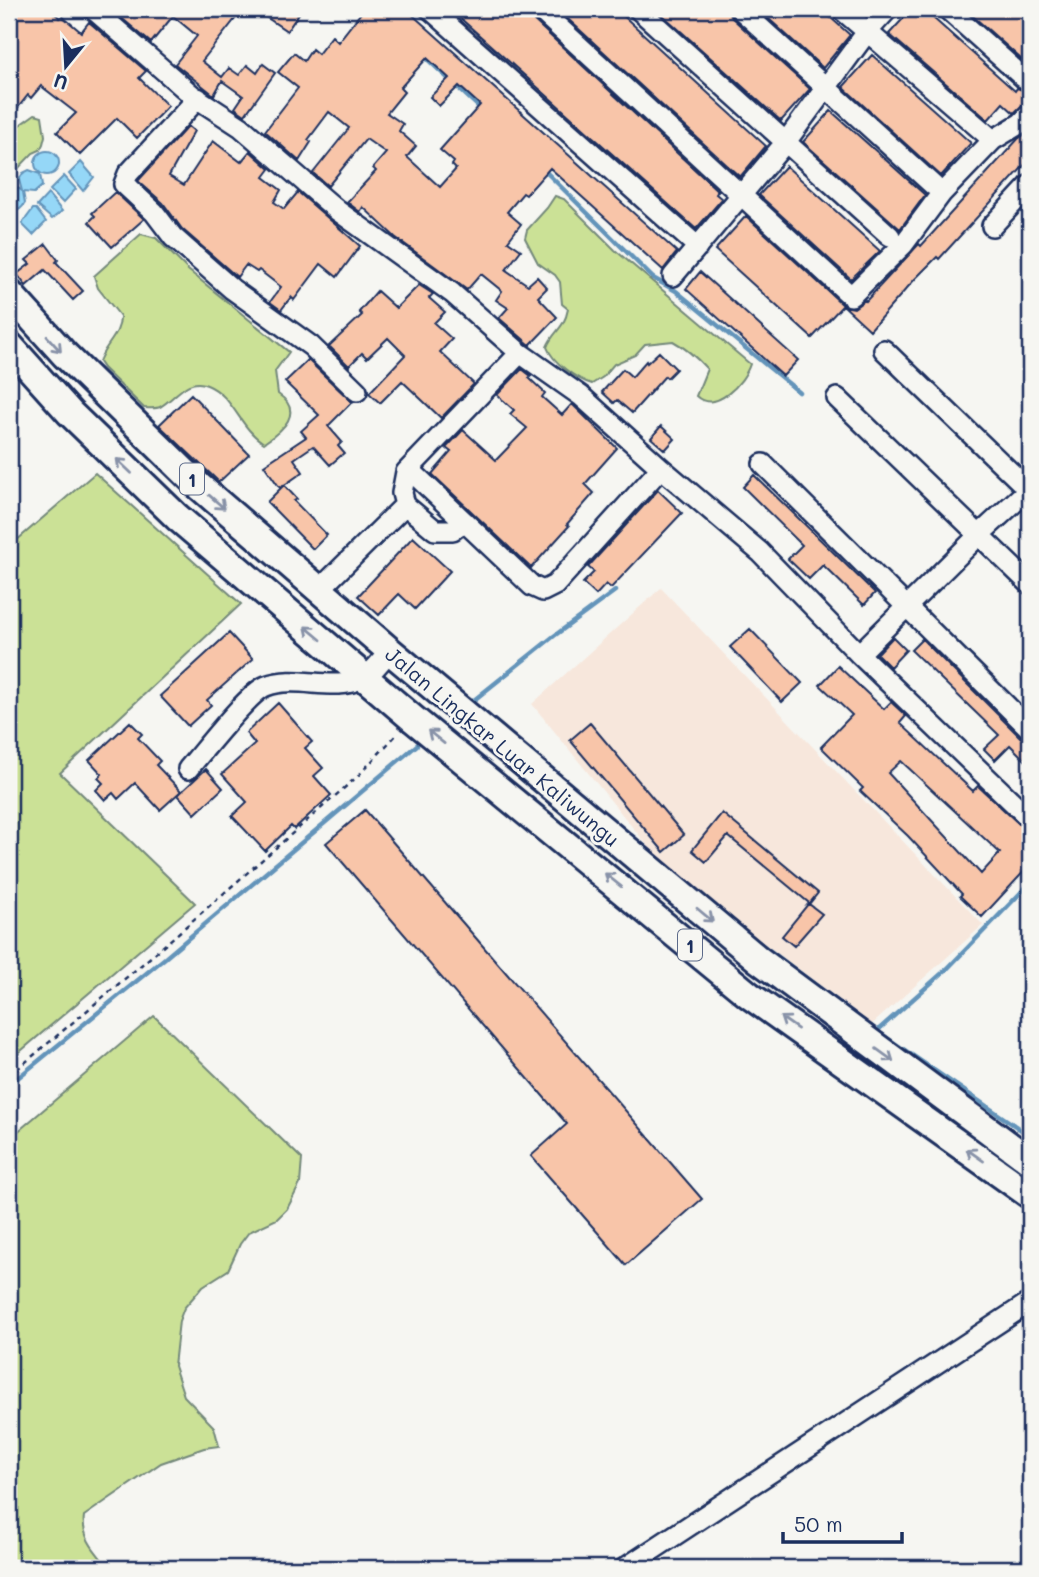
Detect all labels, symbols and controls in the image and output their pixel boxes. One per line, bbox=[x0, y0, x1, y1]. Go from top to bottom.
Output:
north arrow bbox=[32, 32, 102, 102]
text: U bbox=[50, 69, 71, 97]
one-way arrow bbox=[46, 334, 62, 352]
one-way arrow bbox=[116, 457, 133, 474]
road number: 1 bbox=[180, 464, 204, 494]
one-way arrow bbox=[208, 494, 226, 510]
one-way arrow bbox=[304, 625, 322, 641]
street label: Jalan Lingkar Luar Kaliwungu bbox=[380, 640, 626, 852]
one-way arrow bbox=[427, 729, 445, 745]
one-way arrow bbox=[604, 873, 622, 888]
one-way arrow bbox=[696, 908, 714, 923]
road number: 1 bbox=[678, 930, 702, 960]
one-way arrow bbox=[780, 1016, 799, 1030]
one-way arrow bbox=[875, 1047, 894, 1062]
one-way arrow bbox=[966, 1148, 985, 1162]
scale bar bbox=[783, 1500, 902, 1544]
text: 50 m bbox=[794, 1510, 843, 1537]

